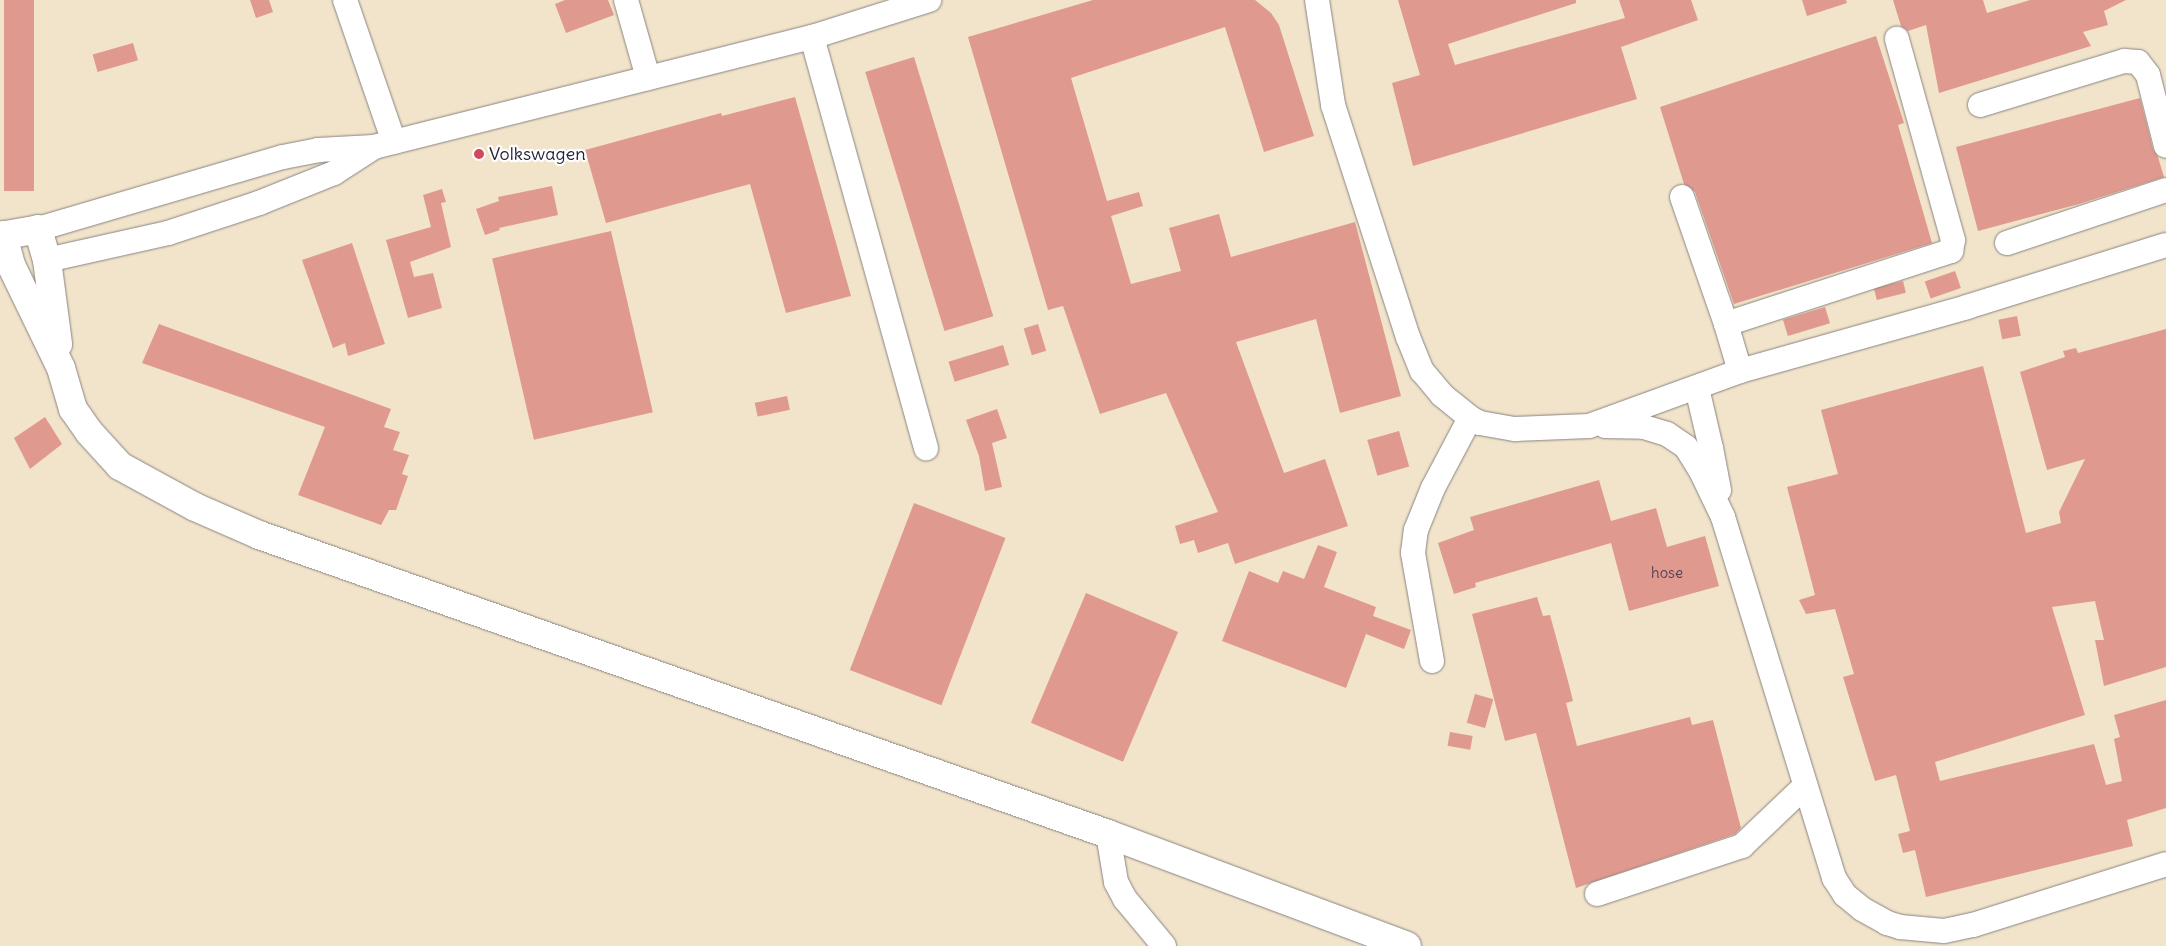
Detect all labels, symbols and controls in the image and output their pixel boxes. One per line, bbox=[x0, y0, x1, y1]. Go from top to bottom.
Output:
place label: Volkswagen bbox=[489, 143, 586, 165]
marker: Volkswagen bbox=[473, 148, 485, 160]
house number: hose bbox=[1651, 564, 1683, 582]

